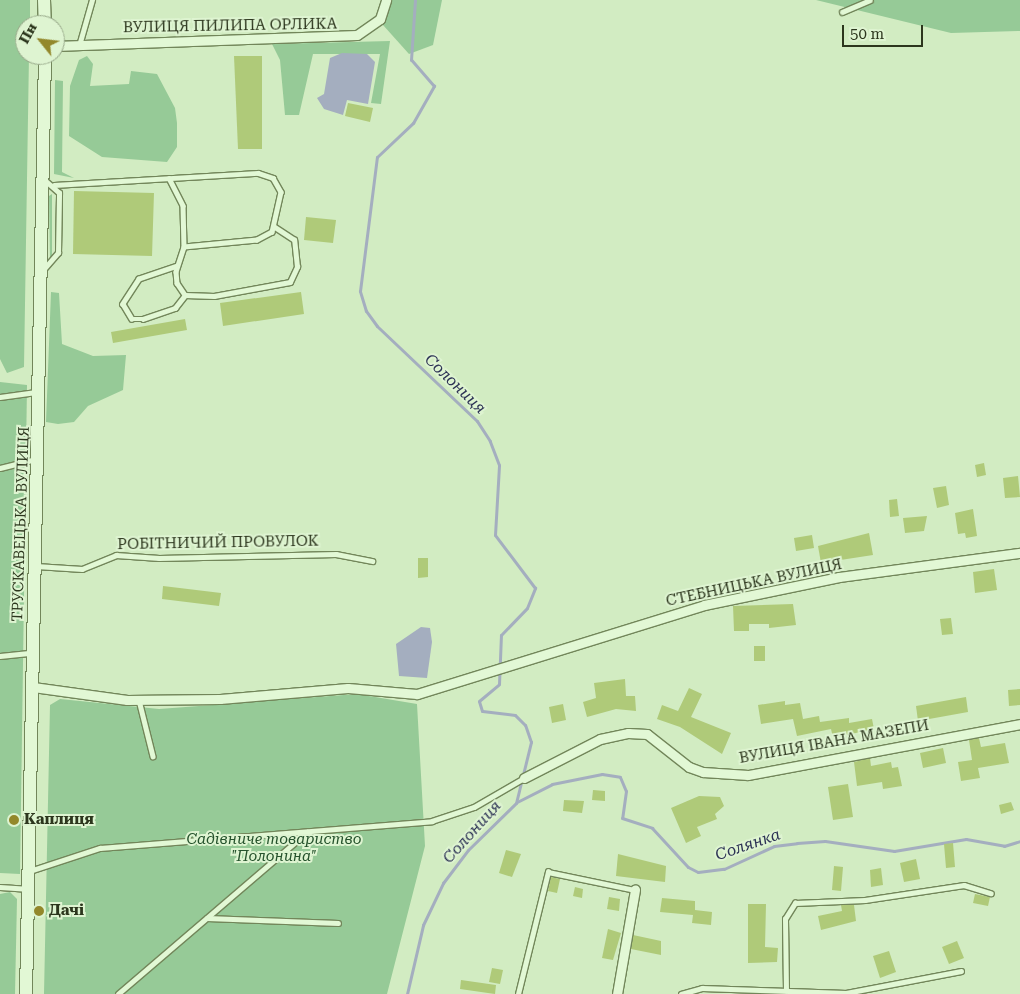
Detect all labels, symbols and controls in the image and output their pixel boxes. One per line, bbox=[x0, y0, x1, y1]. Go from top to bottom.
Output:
north arrow bbox=[15, 15, 65, 65]
street label: ВУЛИЦЯ ПИЛИПА ОРЛИКА bbox=[123, 15, 337, 37]
scale bar bbox=[845, 15, 926, 47]
text: Пн bbox=[16, 20, 40, 46]
text: 50 m bbox=[850, 25, 884, 43]
water label: Солониця bbox=[420, 350, 490, 418]
street label: ТРУСКАВЕЦЬКА ВУЛИЦЯ bbox=[9, 426, 33, 622]
street label: РОБІТНИЧИЙ ПРОВУЛОК bbox=[117, 532, 319, 554]
street label: СТЕБНИЦЬКА ВУЛИЦЯ bbox=[664, 556, 844, 610]
street label: ВУЛИЦЯ ІВАНА МАЗЕПИ bbox=[738, 716, 930, 768]
water label: Солониця bbox=[439, 797, 505, 867]
place label: Каплиця bbox=[24, 811, 94, 829]
marker: Каплиця bbox=[8, 814, 20, 826]
water label: Солянка bbox=[713, 825, 783, 865]
park label: Садівниче товариство "Полонина" bbox=[186, 830, 362, 865]
place label: Дачі bbox=[49, 902, 84, 920]
marker: Дачі bbox=[33, 905, 45, 917]

